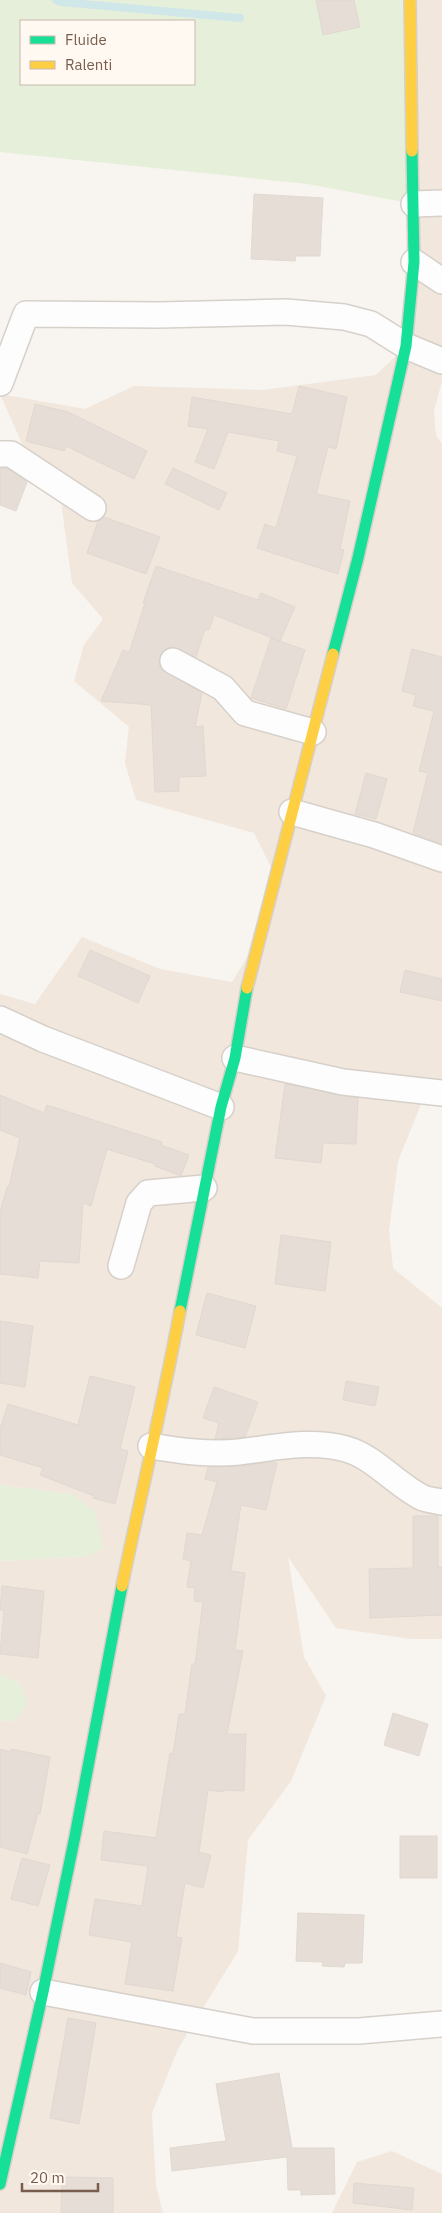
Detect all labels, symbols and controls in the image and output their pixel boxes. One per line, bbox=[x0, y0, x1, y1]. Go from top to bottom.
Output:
legend bbox=[20, 20, 195, 85]
text: Fluide bbox=[65, 30, 107, 49]
text: Ralenti bbox=[65, 55, 112, 74]
scale bar bbox=[22, 2160, 99, 2192]
text: 20 m bbox=[30, 2168, 65, 2187]

